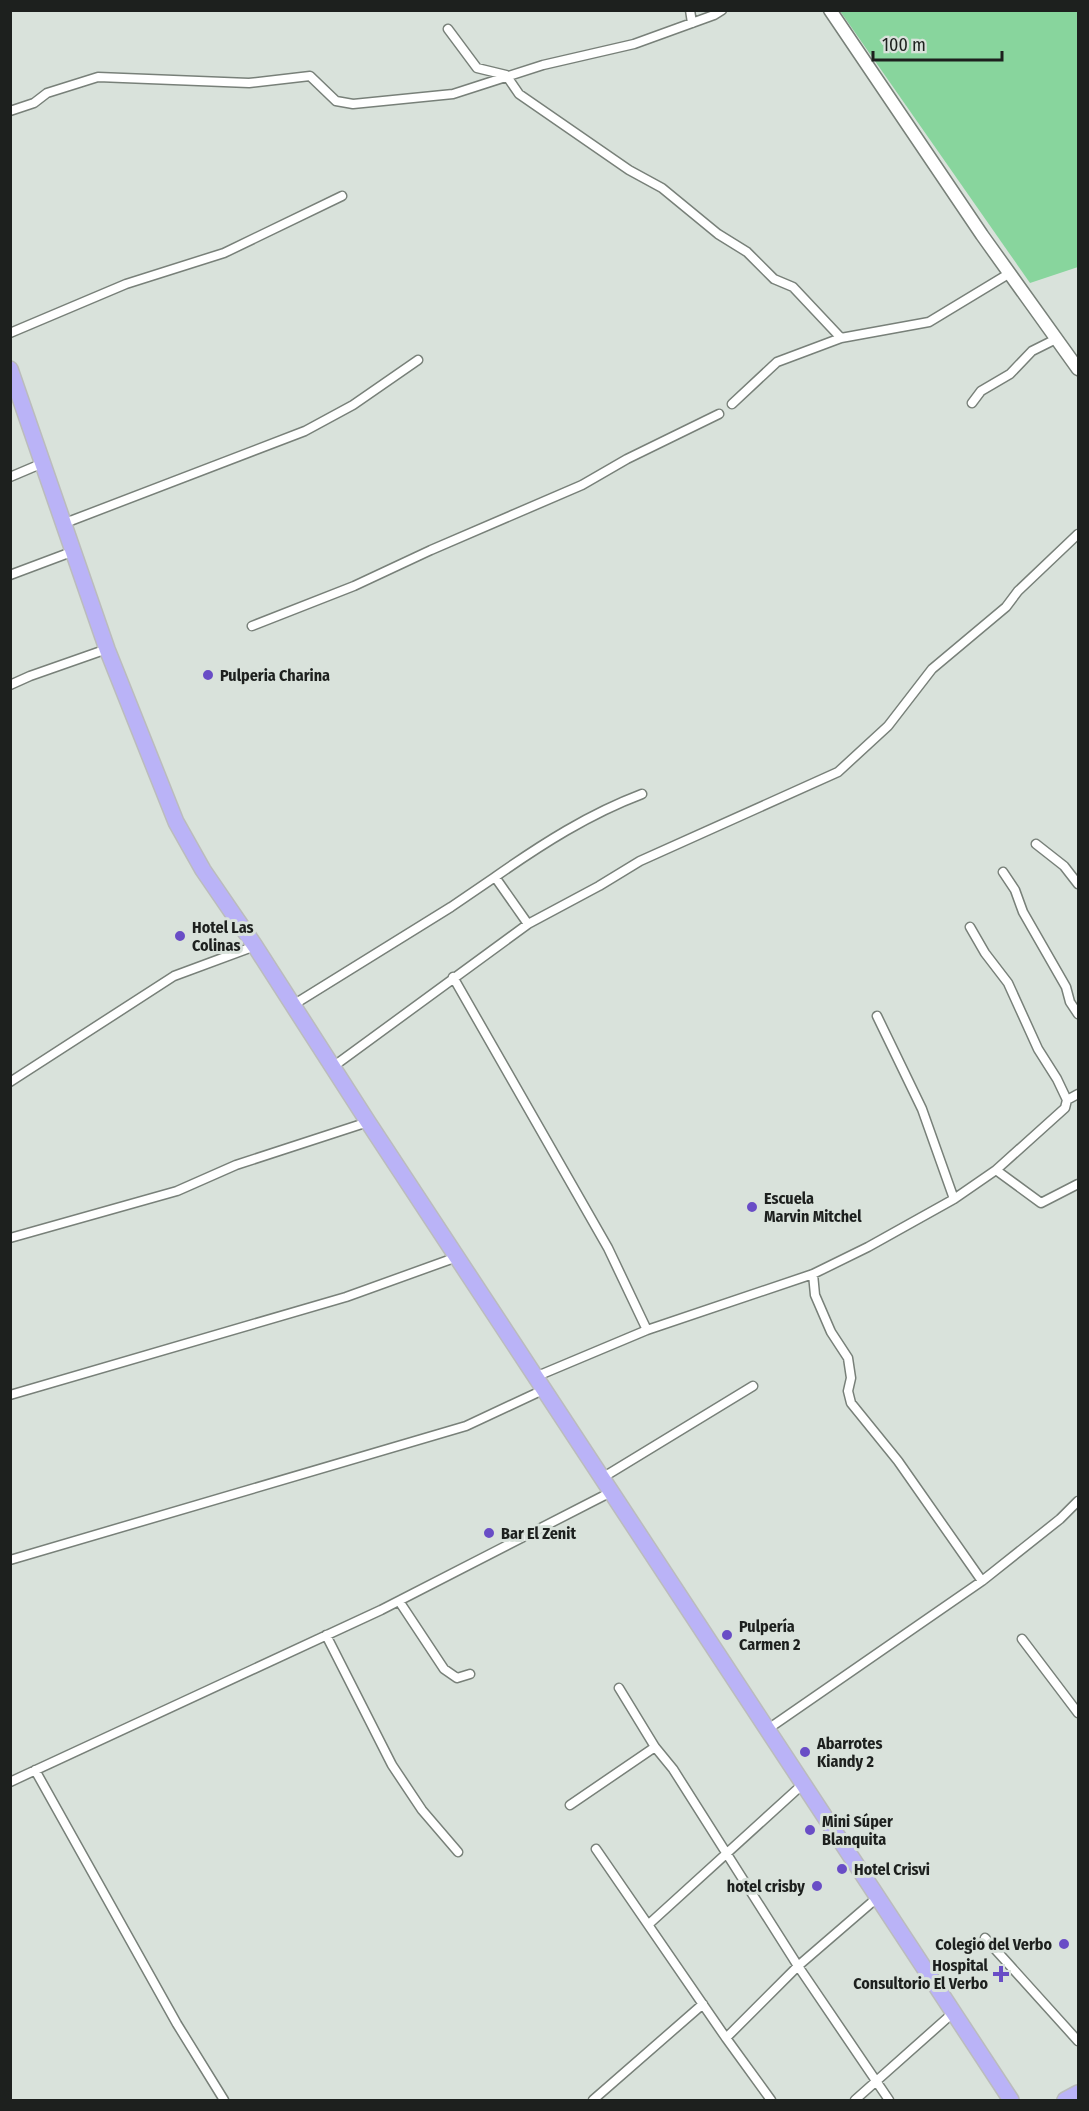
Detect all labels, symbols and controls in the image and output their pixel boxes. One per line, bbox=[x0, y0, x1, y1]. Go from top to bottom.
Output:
scale bar bbox=[873, 24, 1002, 62]
text: 100 m bbox=[882, 34, 926, 56]
place label: Pulperia Charina bbox=[220, 666, 330, 685]
marker: Pulperia Charina bbox=[201, 668, 215, 682]
place label: Hotel Las Colinas bbox=[192, 918, 254, 955]
marker: Hotel Las Colinas bbox=[173, 929, 187, 943]
place label: Escuela Marvin Mitchel bbox=[764, 1189, 862, 1226]
marker: Escuela Marvin Mitchel bbox=[745, 1200, 759, 1214]
place label: Bar El Zenit bbox=[501, 1524, 576, 1543]
marker: Bar El Zenit bbox=[482, 1526, 496, 1540]
place label: Pulpería Carmen 2 bbox=[739, 1617, 801, 1654]
marker: Pulpería Carmen 2 bbox=[720, 1628, 734, 1642]
place label: Abarrotes Kiandy 2 bbox=[816, 1734, 882, 1771]
marker: Abarrotes Kiandy 2 bbox=[798, 1745, 812, 1759]
place label: Mini Súper Blanquita bbox=[822, 1812, 893, 1849]
marker: Mini Súper Blanquita bbox=[803, 1823, 817, 1837]
place label: Hotel Crisvi bbox=[854, 1860, 930, 1879]
marker: Hotel Crisvi bbox=[835, 1862, 849, 1876]
place label: hotel crisby bbox=[727, 1877, 805, 1896]
marker: hotel crisby bbox=[810, 1879, 824, 1893]
place label: Colegio del Verbo bbox=[935, 1935, 1052, 1954]
marker: Colegio del Verbo bbox=[1057, 1937, 1071, 1951]
place label: Hospital Consultorio El Verbo bbox=[853, 1956, 989, 1993]
marker: Hospital Consultorio El Verbo bbox=[992, 1965, 1010, 1983]

